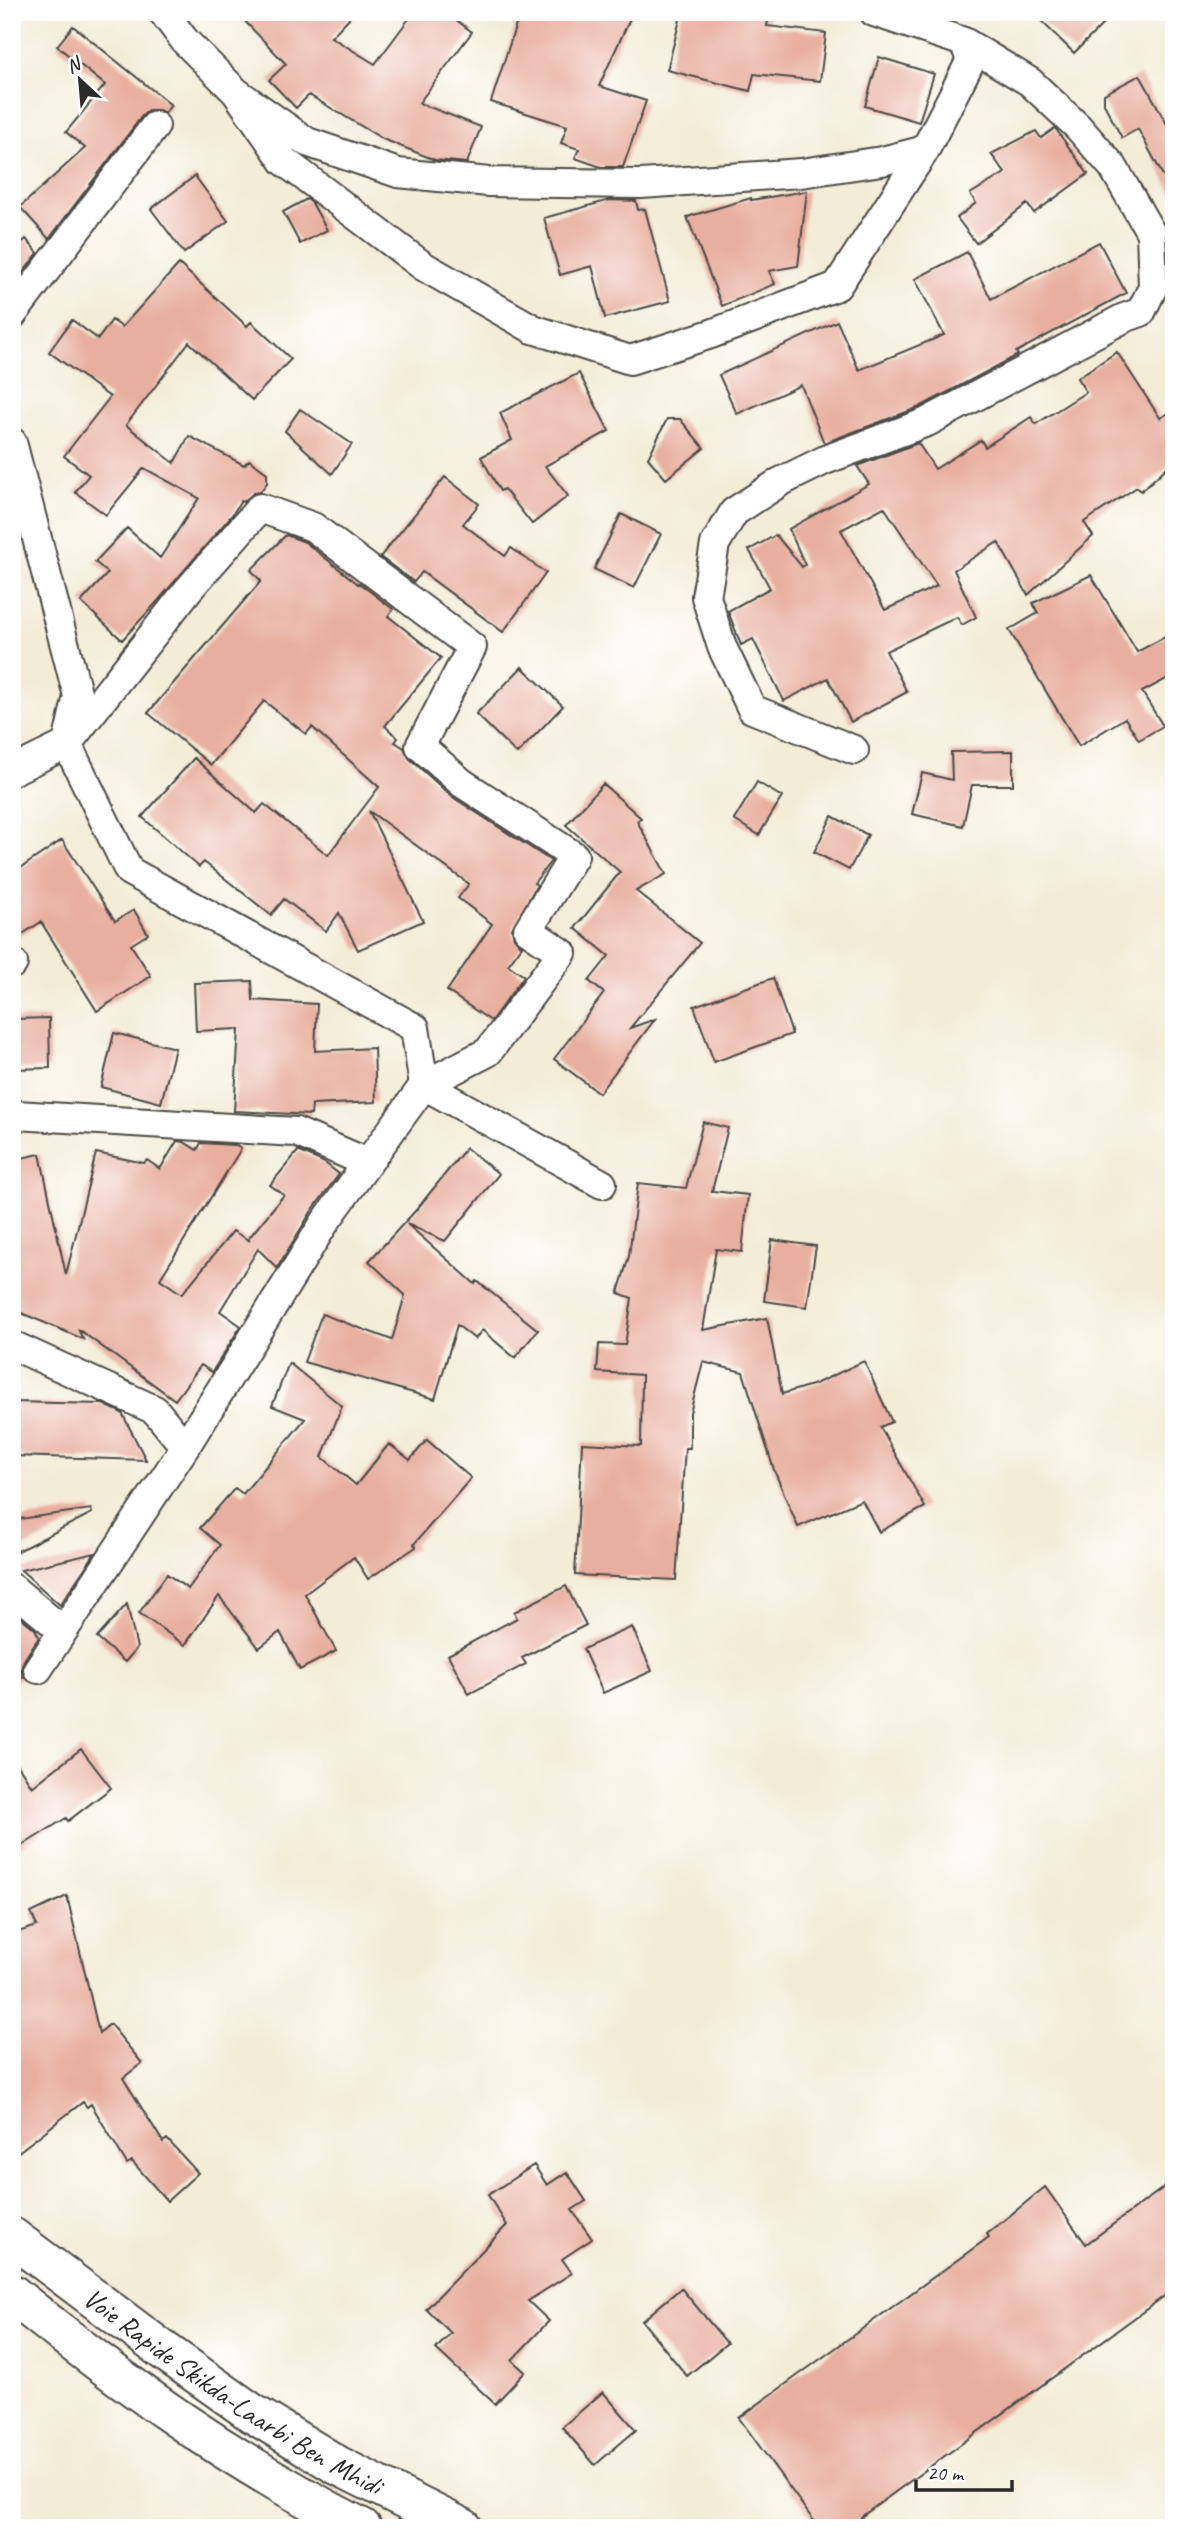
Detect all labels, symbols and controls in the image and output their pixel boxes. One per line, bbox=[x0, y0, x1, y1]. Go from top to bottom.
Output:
north arrow bbox=[46, 46, 116, 116]
text: N bbox=[62, 51, 86, 79]
street label: Voie Rapide Skikda-Laarbi Ben Mhidi bbox=[77, 2280, 391, 2504]
scale bar bbox=[916, 2449, 1013, 2493]
text: 20 m bbox=[927, 2460, 965, 2486]

